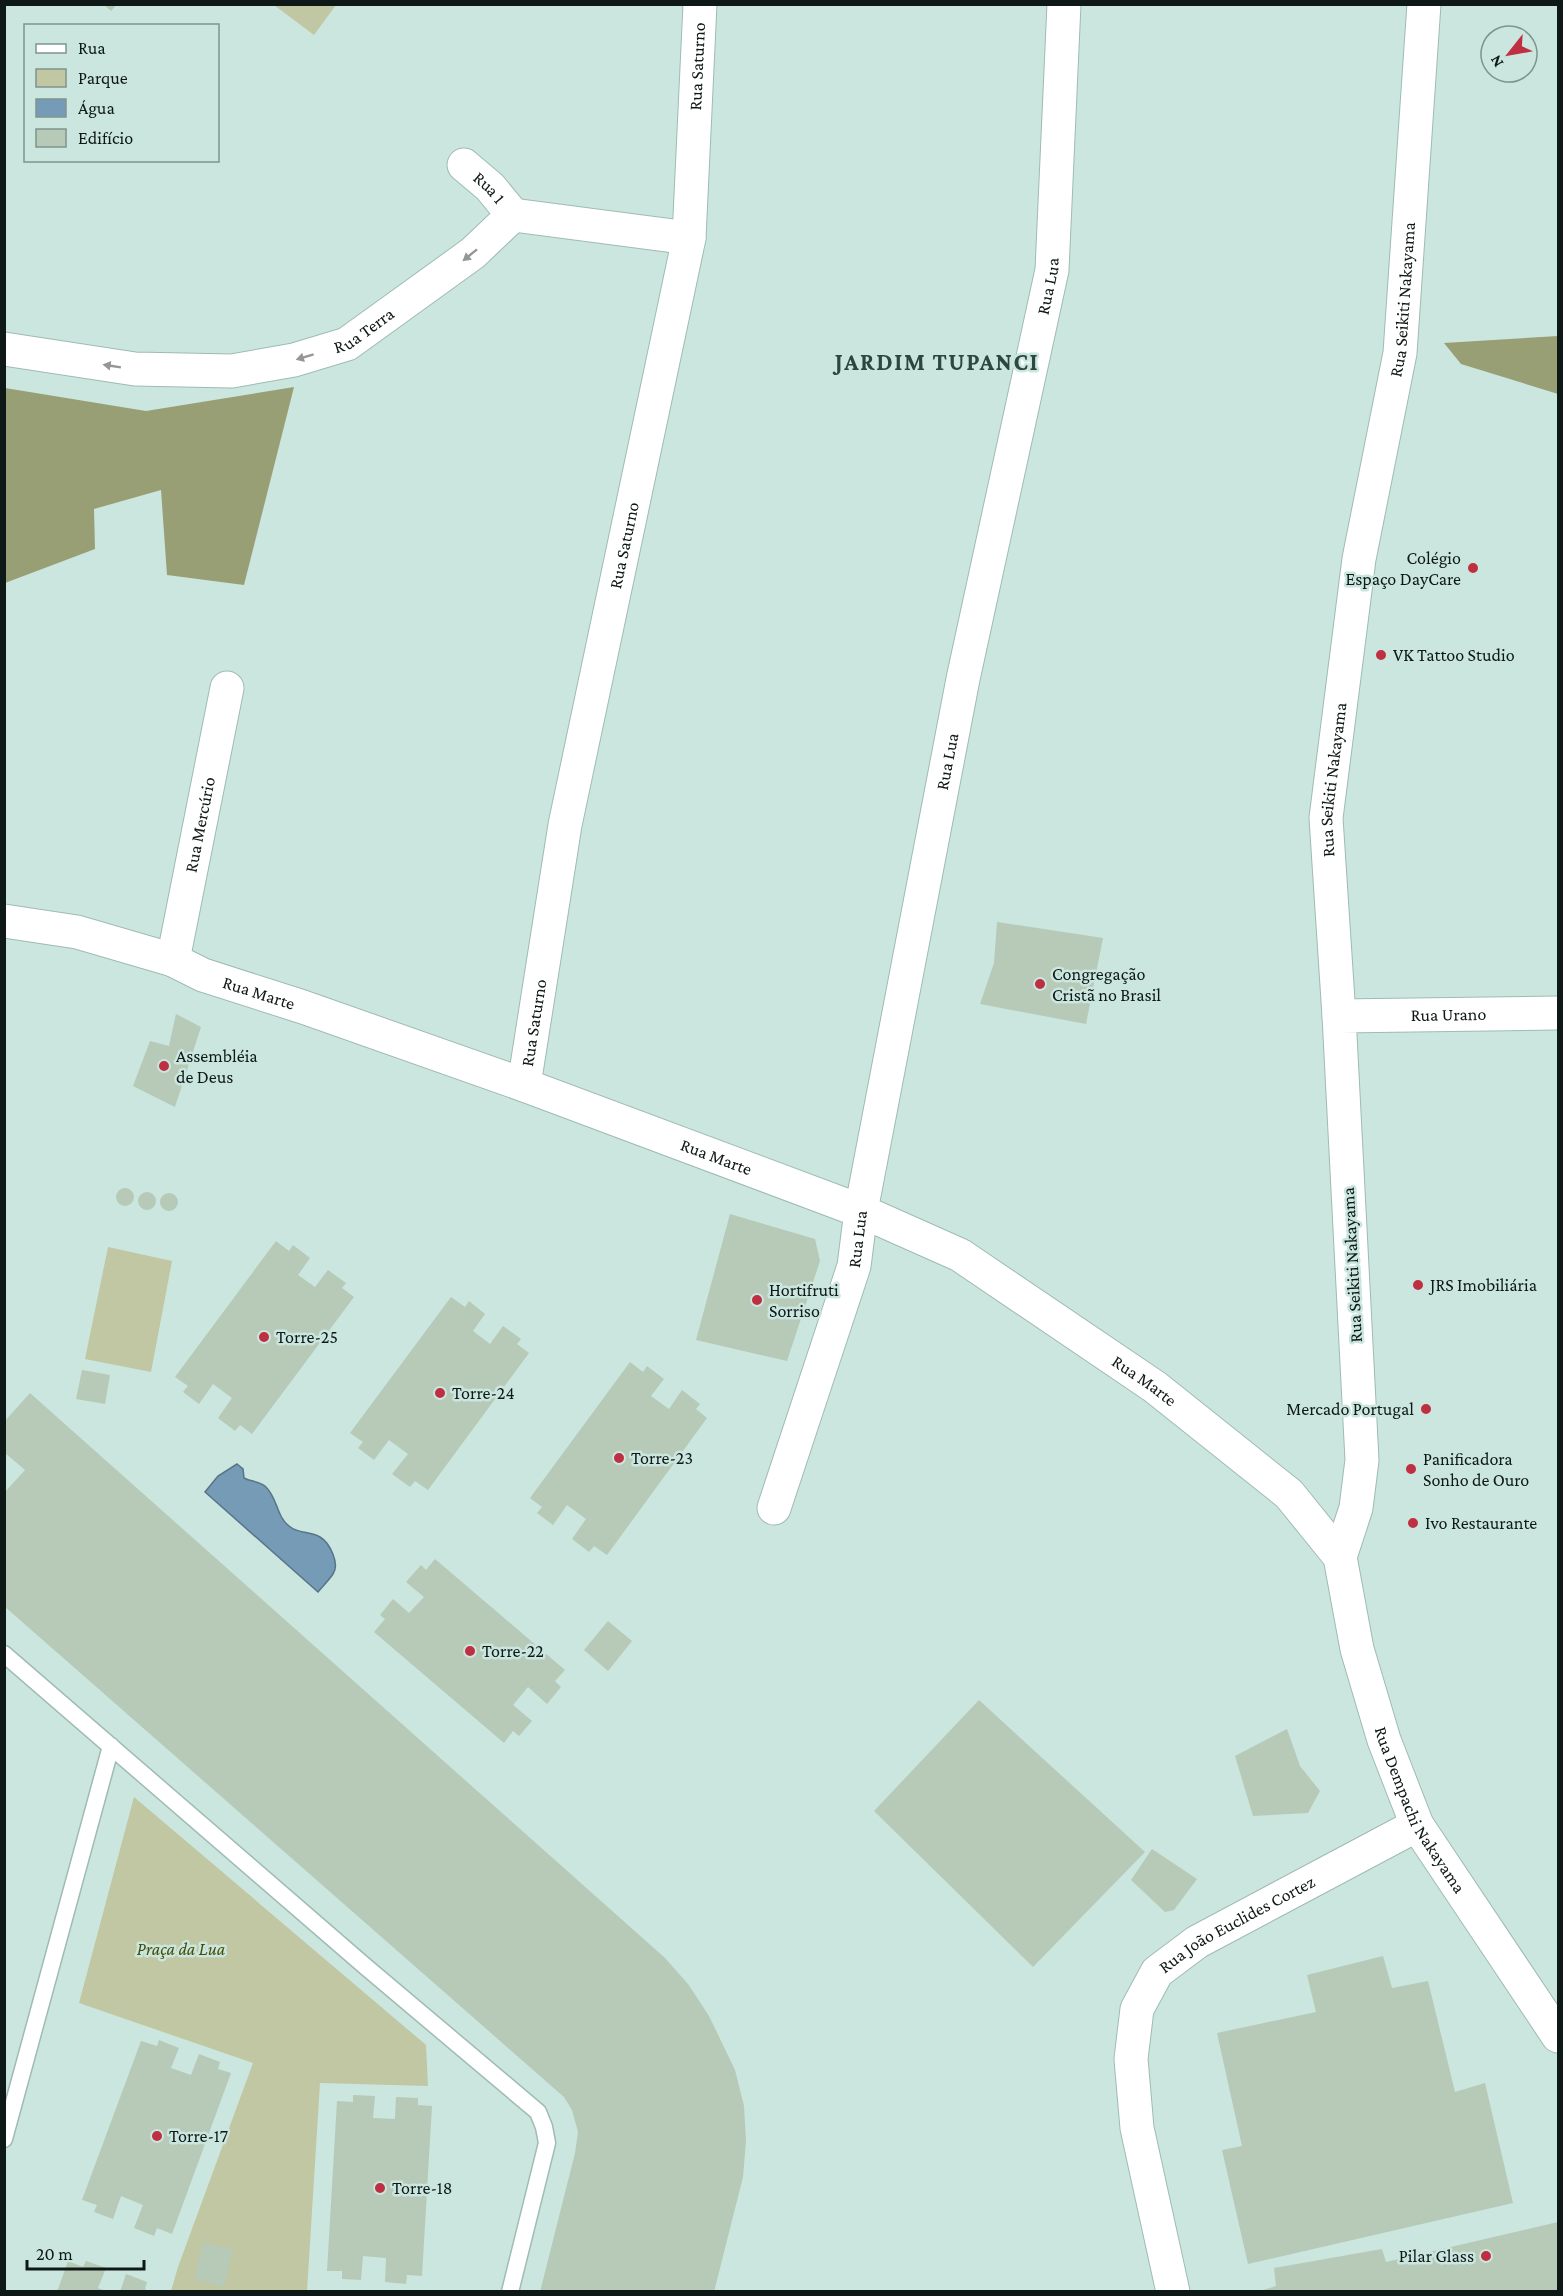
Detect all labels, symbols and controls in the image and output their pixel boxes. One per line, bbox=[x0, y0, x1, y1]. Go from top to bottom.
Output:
street label: Rua Saturno bbox=[685, 22, 709, 111]
legend bbox=[24, 24, 219, 162]
north arrow bbox=[1479, 24, 1539, 84]
text: Rua bbox=[78, 38, 106, 58]
text: N bbox=[1486, 52, 1507, 71]
text: Parque bbox=[78, 68, 128, 88]
text: Água bbox=[78, 98, 115, 118]
text: Edifício bbox=[78, 128, 133, 148]
street label: Rua 1 bbox=[469, 167, 509, 208]
street label: Rua Seikiti Nakayama bbox=[1385, 221, 1419, 379]
one-way arrow bbox=[463, 248, 478, 261]
street label: Rua Lua bbox=[1033, 257, 1063, 317]
street label: Rua Terra bbox=[331, 303, 398, 357]
district label: JARDIM TUPANCI bbox=[832, 348, 1039, 375]
one-way arrow bbox=[296, 352, 314, 362]
one-way arrow bbox=[103, 361, 122, 370]
street label: Rua Saturno bbox=[605, 500, 643, 591]
place label: Colégio Espaço DayCare bbox=[1345, 548, 1461, 589]
marker: Colégio Espaço DayCare bbox=[1466, 561, 1480, 575]
place label: VK Tattoo Studio bbox=[1393, 645, 1515, 665]
marker: VK Tattoo Studio bbox=[1374, 648, 1388, 662]
street label: Rua Seikiti Nakayama bbox=[1316, 701, 1351, 858]
street label: Rua Lua bbox=[932, 731, 962, 792]
street label: Rua Mercúrio bbox=[181, 775, 219, 874]
place label: Congregação Cristã no Brasil bbox=[1052, 964, 1161, 1005]
street label: Rua Marte bbox=[220, 972, 297, 1014]
marker: Congregação Cristã no Brasil bbox=[1033, 977, 1047, 991]
street label: Rua Saturno bbox=[517, 978, 551, 1068]
street label: Rua Urano bbox=[1410, 1004, 1487, 1025]
place label: Assembléia de Deus bbox=[176, 1046, 258, 1087]
marker: Assembléia de Deus bbox=[157, 1059, 171, 1073]
street label: Rua Marte bbox=[678, 1134, 755, 1179]
street label: Rua Seikiti Nakayama bbox=[1338, 1187, 1366, 1343]
street label: Rua Lua bbox=[844, 1209, 871, 1269]
place label: JRS Imobiliária bbox=[1428, 1275, 1537, 1295]
marker: JRS Imobiliária bbox=[1411, 1278, 1425, 1292]
place label: Hortifruti Sorriso bbox=[769, 1280, 839, 1321]
marker: Hortifruti Sorriso bbox=[750, 1293, 764, 1307]
place label: Torre-25 bbox=[276, 1327, 338, 1347]
marker: Torre-25 bbox=[257, 1330, 271, 1344]
street label: Rua Marte bbox=[1108, 1351, 1181, 1410]
place label: Torre-24 bbox=[452, 1383, 515, 1403]
marker: Torre-24 bbox=[433, 1386, 447, 1400]
place label: Mercado Portugal bbox=[1286, 1399, 1414, 1419]
marker: Mercado Portugal bbox=[1419, 1402, 1433, 1416]
place label: Torre-23 bbox=[631, 1448, 693, 1468]
place label: Panificadora Sonho de Ouro bbox=[1423, 1449, 1529, 1490]
marker: Torre-23 bbox=[612, 1451, 626, 1465]
marker: Panificadora Sonho de Ouro bbox=[1404, 1462, 1418, 1476]
place label: Ivo Restaurante bbox=[1425, 1513, 1537, 1533]
marker: Ivo Restaurante bbox=[1406, 1516, 1420, 1530]
place label: Torre-22 bbox=[482, 1641, 544, 1661]
marker: Torre-22 bbox=[463, 1644, 477, 1658]
street label: Rua Dempachi Nakayama bbox=[1371, 1724, 1470, 1897]
street label: Rua João Euclides Cortez bbox=[1155, 1871, 1319, 1977]
park label: Praça da Lua bbox=[137, 1939, 226, 1959]
place label: Torre-17 bbox=[169, 2126, 228, 2146]
marker: Torre-17 bbox=[150, 2129, 164, 2143]
place label: Torre-18 bbox=[392, 2178, 452, 2198]
marker: Torre-18 bbox=[373, 2181, 387, 2195]
scale bar bbox=[27, 2233, 144, 2271]
text: 20 m bbox=[36, 2244, 73, 2264]
place label: Pilar Glass bbox=[1399, 2246, 1474, 2266]
marker: Pilar Glass bbox=[1479, 2249, 1493, 2263]

